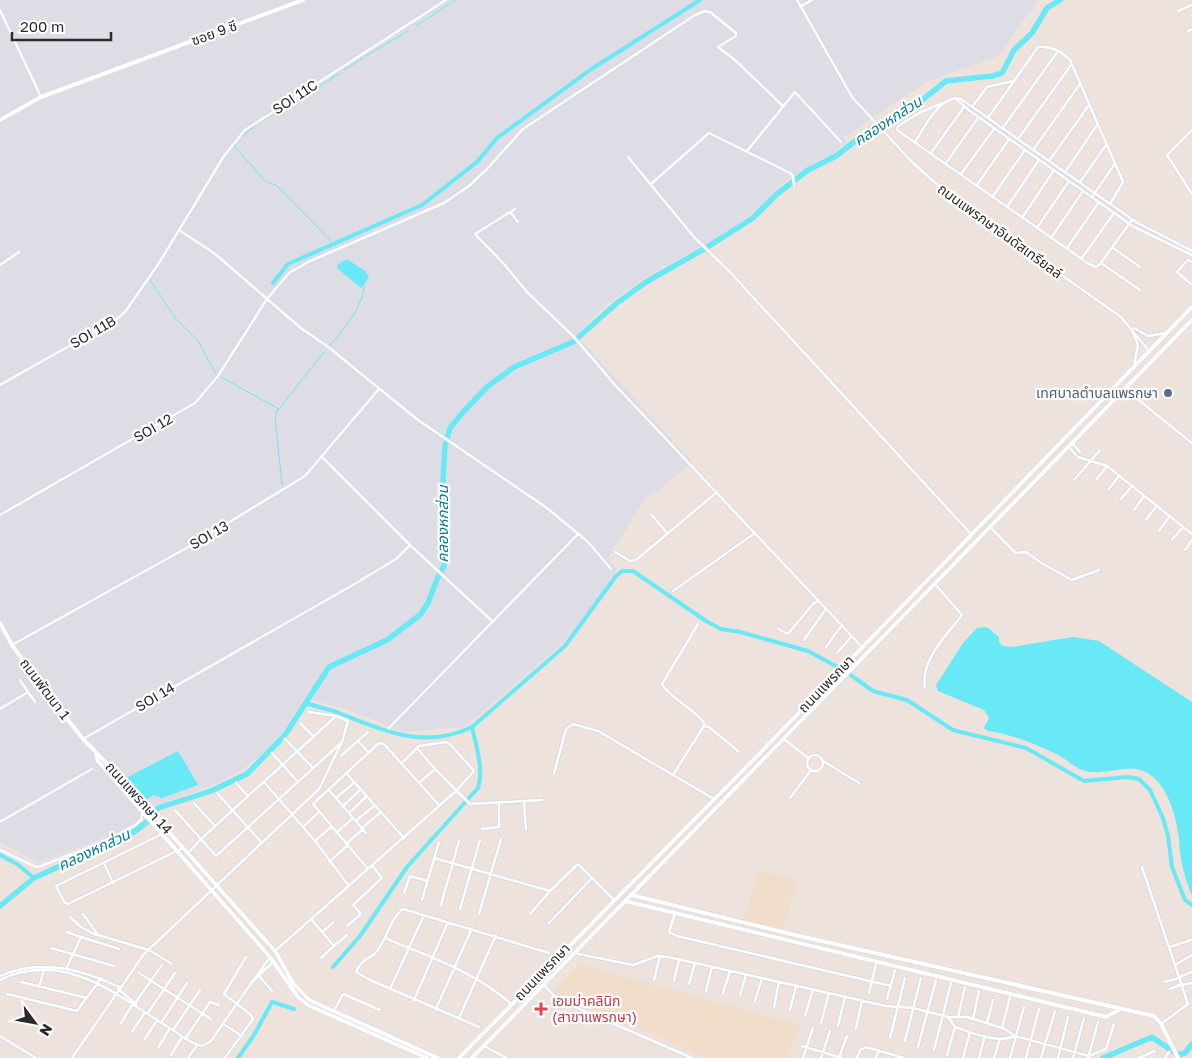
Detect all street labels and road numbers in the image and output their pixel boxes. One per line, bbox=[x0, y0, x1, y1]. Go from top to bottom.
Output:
street label: ซอย 9 ซี bbox=[189, 16, 239, 49]
street label: SOI 11C bbox=[269, 76, 320, 117]
street label: ถนนแพรกษาอินดัสเทรียลล์ bbox=[935, 180, 1066, 282]
street label: SOI 11B bbox=[67, 312, 119, 351]
street label: SOI 12 bbox=[130, 410, 175, 445]
street label: SOI 13 bbox=[186, 517, 231, 552]
street label: ถนนแพรกษา bbox=[794, 652, 857, 716]
street label: ถนนพัฒนา 1 bbox=[17, 655, 74, 723]
street label: SOI 14 bbox=[132, 678, 177, 715]
street label: ถนนแพรกษา 14 bbox=[102, 758, 176, 837]
street label: ถนนแพรกษา bbox=[510, 940, 573, 1004]

